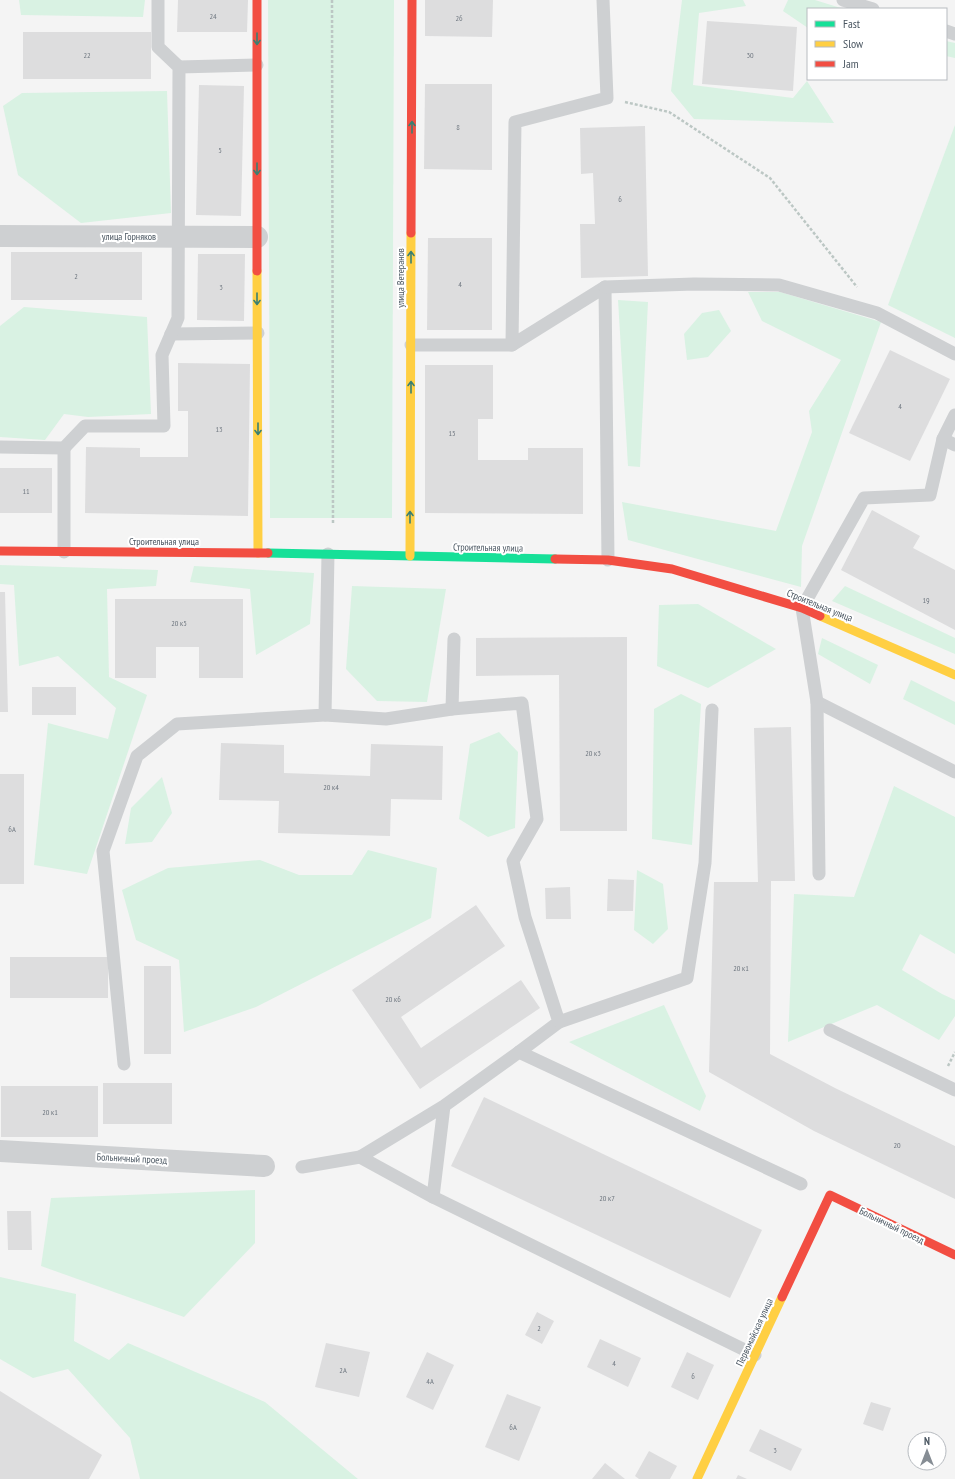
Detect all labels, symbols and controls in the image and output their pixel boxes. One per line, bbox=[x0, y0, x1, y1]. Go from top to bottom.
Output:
legend bbox=[807, 8, 947, 80]
house number: 24 bbox=[209, 11, 217, 21]
house number: 26 bbox=[455, 13, 463, 23]
text: Fast bbox=[843, 16, 861, 31]
one-way arrow bbox=[253, 32, 261, 45]
text: Slow bbox=[843, 36, 864, 51]
house number: 22 bbox=[83, 50, 91, 60]
house number: 30 bbox=[746, 50, 754, 60]
text: Jam bbox=[842, 56, 859, 71]
one-way arrow bbox=[408, 121, 416, 134]
house number: 8 bbox=[456, 122, 460, 132]
house number: 5 bbox=[218, 145, 222, 155]
one-way arrow bbox=[253, 162, 261, 175]
house number: 6 bbox=[618, 194, 622, 204]
street label: улица Горняков bbox=[102, 230, 156, 243]
street label: улица Ветеранов bbox=[394, 248, 407, 308]
one-way arrow bbox=[407, 251, 415, 264]
house number: 2 bbox=[74, 271, 78, 281]
house number: 4 bbox=[458, 279, 462, 289]
house number: 3 bbox=[219, 282, 223, 292]
one-way arrow bbox=[254, 292, 261, 305]
one-way arrow bbox=[407, 381, 415, 394]
house number: 4 bbox=[898, 401, 902, 411]
one-way arrow bbox=[254, 422, 262, 435]
house number: 13 bbox=[215, 424, 223, 434]
house number: 15 bbox=[448, 428, 456, 438]
house number: 11 bbox=[22, 486, 30, 496]
one-way arrow bbox=[406, 511, 414, 524]
street label: Строительная улица bbox=[129, 535, 199, 548]
street label: Строительная улица bbox=[453, 540, 523, 555]
street label: Строительная улица bbox=[785, 586, 855, 625]
house number: 19 bbox=[922, 595, 930, 605]
house number: 20 к5 bbox=[171, 618, 187, 628]
house number: 20 к3 bbox=[585, 748, 601, 758]
house number: 20 к4 bbox=[323, 782, 339, 792]
house number: 6А bbox=[8, 824, 16, 834]
house number: 20 к1 bbox=[733, 963, 749, 973]
house number: 20 к6 bbox=[385, 994, 401, 1004]
house number: 20 к1 bbox=[42, 1107, 58, 1117]
house number: 20 bbox=[893, 1140, 901, 1150]
street label: Больничный проезд bbox=[96, 1150, 168, 1167]
house number: 20 к7 bbox=[599, 1193, 615, 1203]
street label: Больничный проезд bbox=[857, 1204, 927, 1247]
street label: Первомайская улица bbox=[733, 1296, 776, 1368]
house number: 2 bbox=[537, 1323, 541, 1333]
house number: 4 bbox=[612, 1358, 616, 1368]
house number: 2А bbox=[339, 1365, 347, 1375]
house number: 6 bbox=[691, 1371, 695, 1381]
house number: 4А bbox=[426, 1376, 434, 1386]
house number: 6А bbox=[509, 1422, 517, 1432]
north arrow bbox=[907, 1431, 947, 1471]
text: N bbox=[924, 1434, 930, 1448]
house number: 3 bbox=[773, 1445, 777, 1455]

